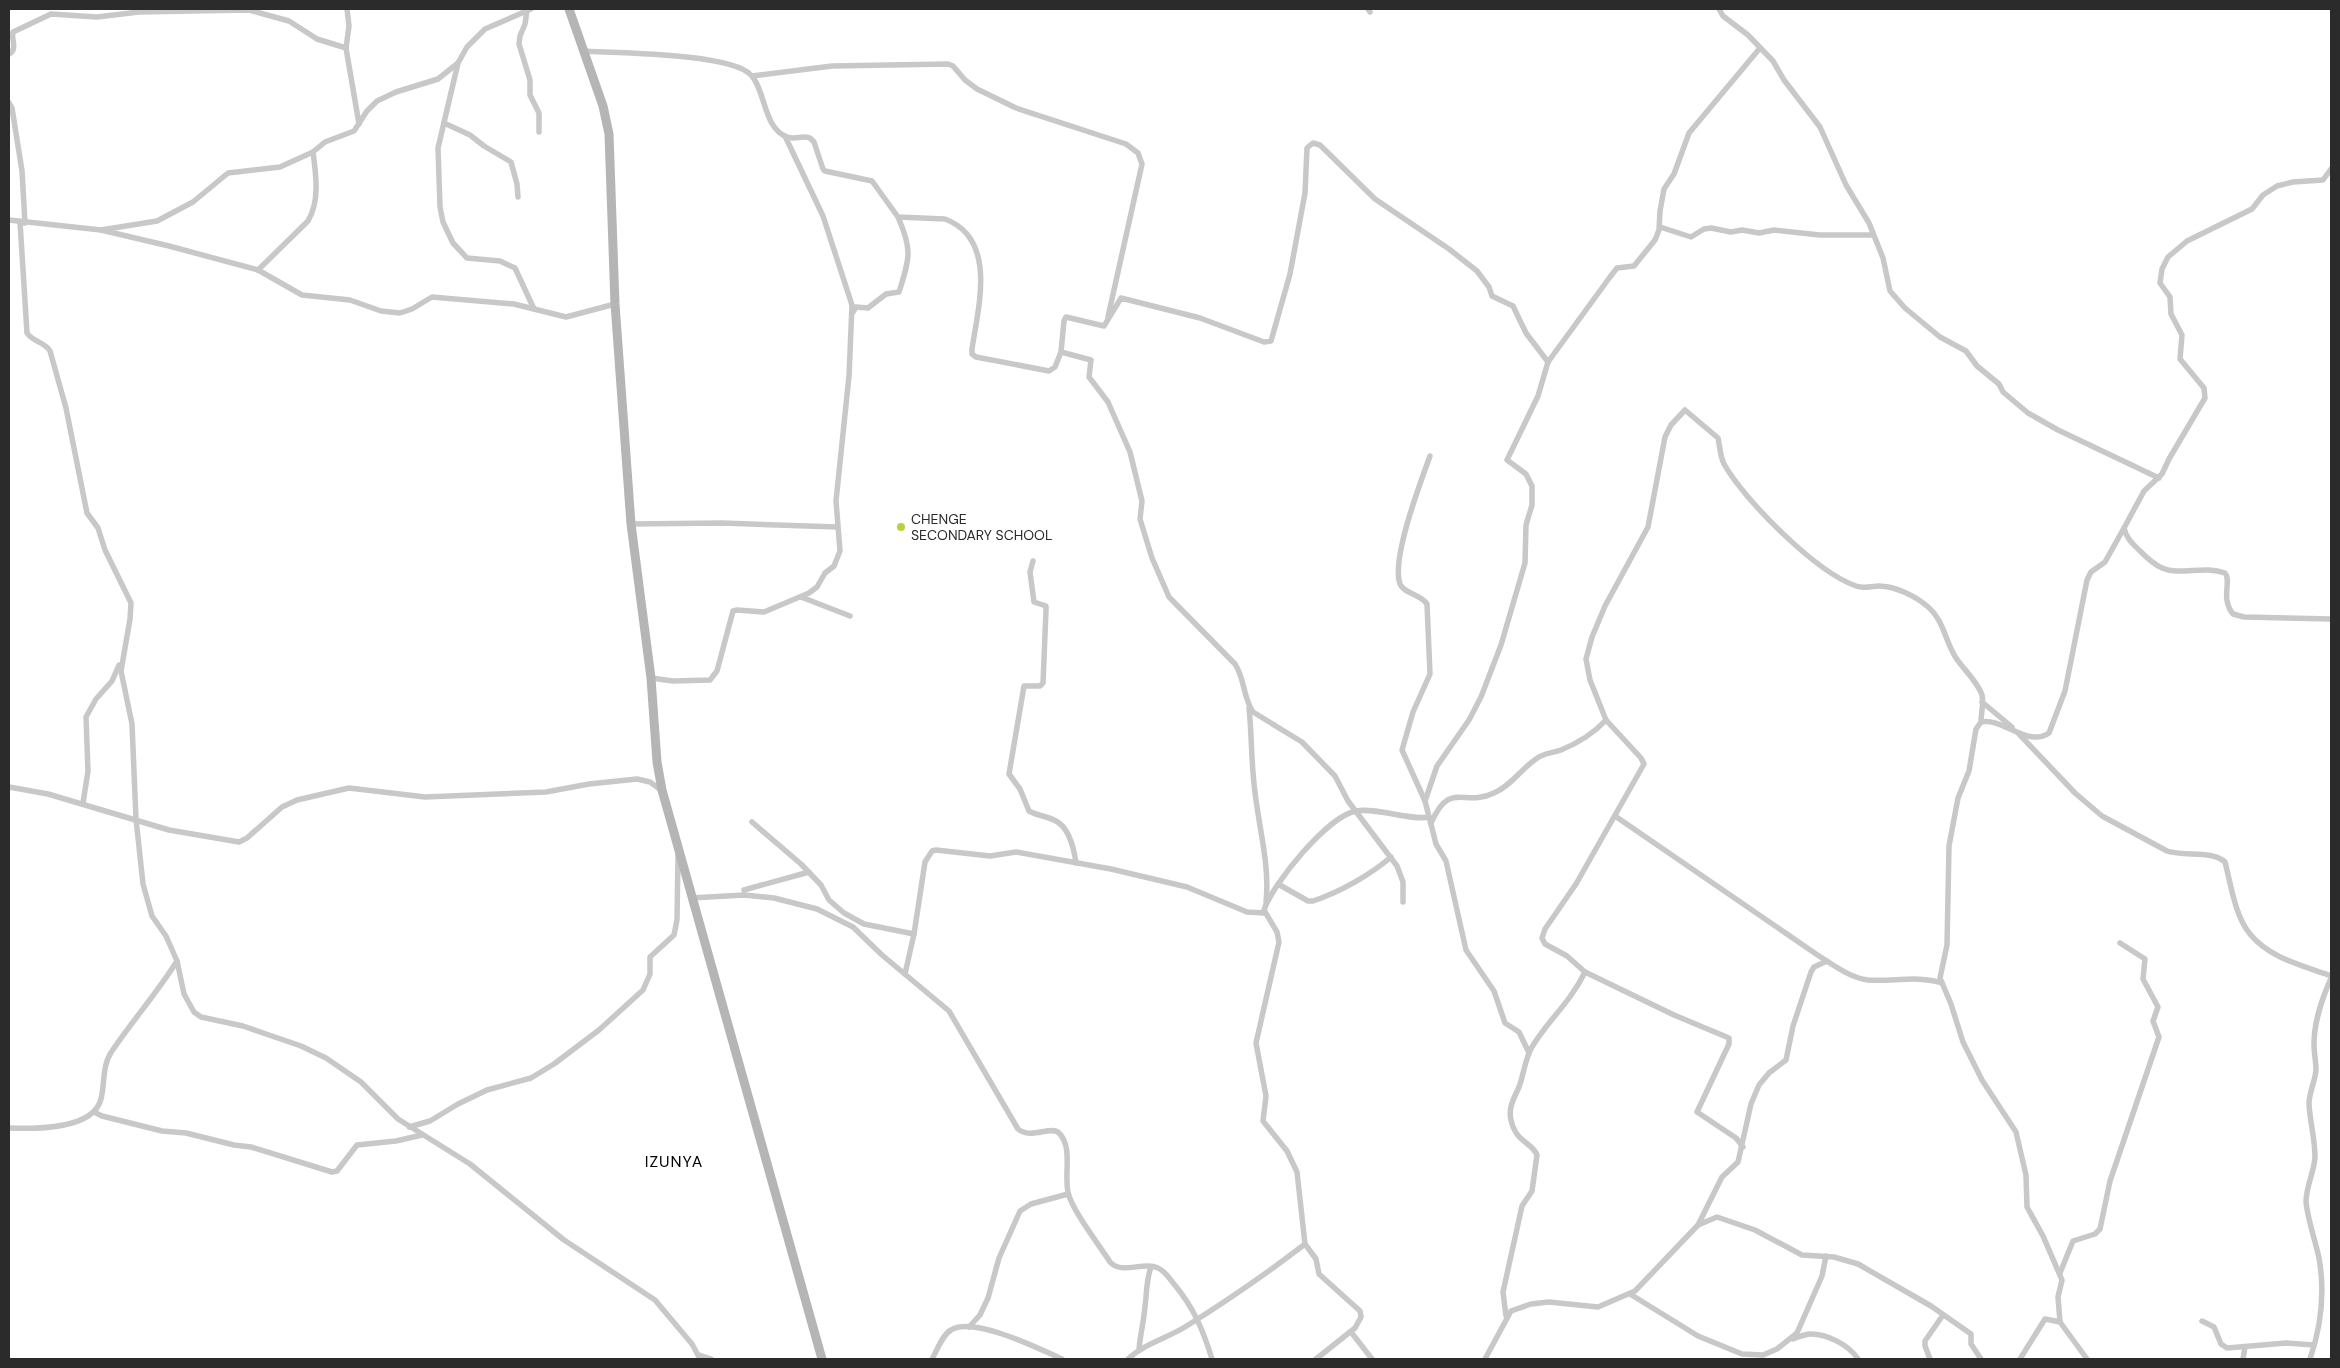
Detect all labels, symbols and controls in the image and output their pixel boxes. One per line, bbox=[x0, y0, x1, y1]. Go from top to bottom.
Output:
place label: CHENGE SECONDARY SCHOOL bbox=[911, 510, 1052, 544]
marker: CHENGE SECONDARY SCHOOL bbox=[895, 521, 907, 533]
district label: IZUNYA bbox=[645, 1151, 703, 1172]

